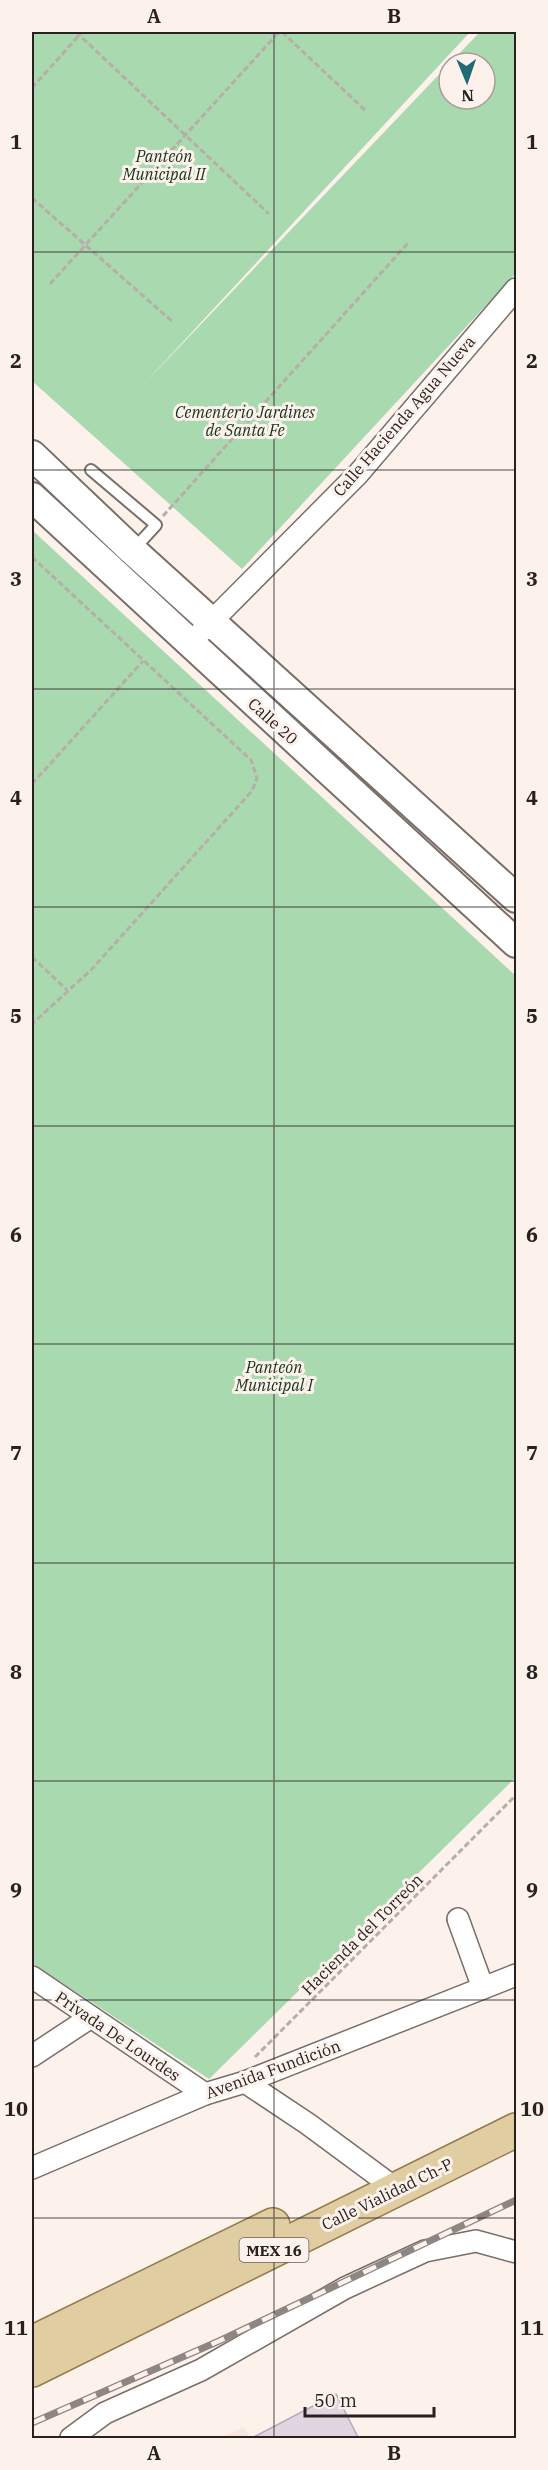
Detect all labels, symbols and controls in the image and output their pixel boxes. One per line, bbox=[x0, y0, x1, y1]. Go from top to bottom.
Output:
text: A bbox=[147, 2, 161, 29]
text: B bbox=[387, 2, 401, 29]
north arrow bbox=[437, 51, 497, 111]
text: N bbox=[461, 86, 474, 106]
text: 1 bbox=[10, 128, 22, 155]
text: 1 bbox=[526, 128, 538, 155]
park label: Panteón Municipal II bbox=[122, 146, 207, 184]
street label: Calle Hacienda Agua Nueva bbox=[329, 331, 479, 500]
text: 2 bbox=[10, 347, 22, 374]
text: 2 bbox=[526, 347, 538, 374]
park label: Cementerio Jardines de Santa Fe bbox=[175, 402, 315, 440]
text: 3 bbox=[10, 565, 22, 592]
text: 3 bbox=[526, 565, 538, 592]
street label: Calle 20 bbox=[244, 693, 302, 749]
text: 4 bbox=[10, 784, 22, 811]
text: 4 bbox=[526, 784, 538, 811]
text: 5 bbox=[10, 1002, 22, 1029]
text: 5 bbox=[526, 1002, 538, 1029]
text: 6 bbox=[10, 1221, 22, 1248]
text: 6 bbox=[526, 1221, 538, 1248]
park label: Panteón Municipal I bbox=[234, 1357, 315, 1395]
text: 7 bbox=[10, 1439, 22, 1466]
text: 7 bbox=[526, 1439, 538, 1466]
text: 8 bbox=[10, 1658, 22, 1685]
text: 8 bbox=[526, 1658, 538, 1685]
street label: Hacienda del Torreón bbox=[297, 1869, 427, 1999]
text: 9 bbox=[10, 1876, 22, 1903]
text: 9 bbox=[526, 1876, 538, 1903]
street label: Privada De Lourdes bbox=[52, 1987, 184, 2085]
street label: Avenida Fundición bbox=[203, 2035, 343, 2103]
text: 10 bbox=[4, 2095, 28, 2122]
text: 10 bbox=[520, 2095, 544, 2122]
street label: Calle Vialidad Ch-P bbox=[318, 2154, 456, 2234]
road number: MEX 16 bbox=[240, 2238, 308, 2262]
text: 11 bbox=[4, 2314, 28, 2341]
text: 11 bbox=[520, 2314, 544, 2341]
scale bar bbox=[305, 2380, 434, 2418]
text: 50 m bbox=[314, 2389, 357, 2412]
text: A bbox=[147, 2439, 161, 2466]
text: B bbox=[387, 2439, 401, 2466]

